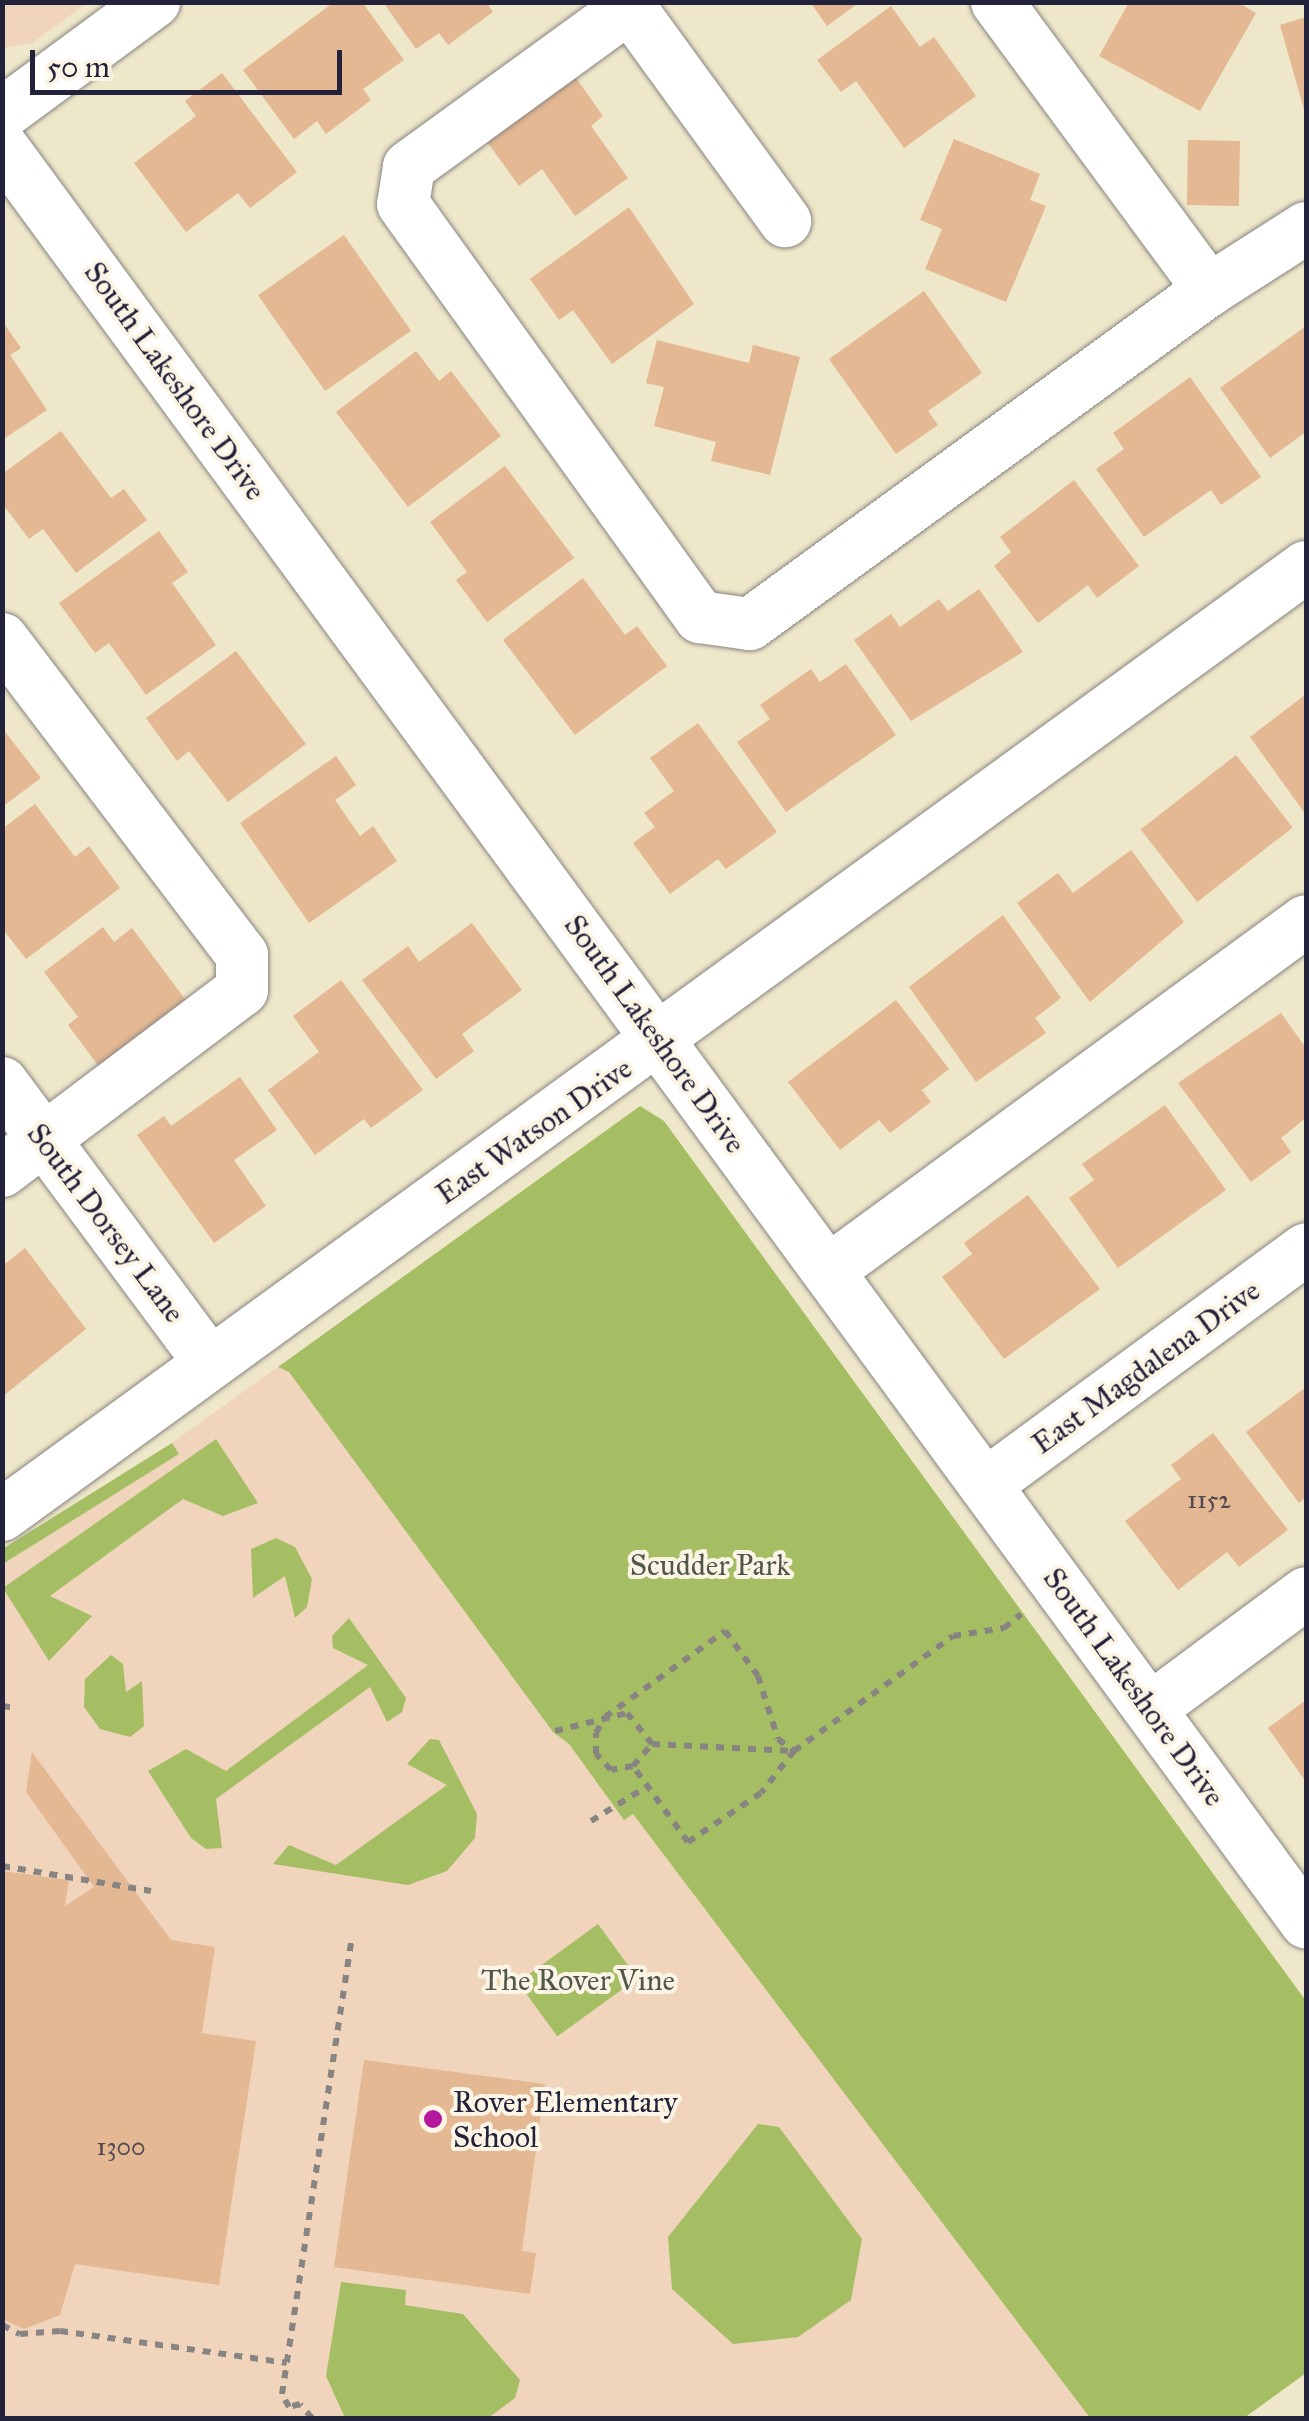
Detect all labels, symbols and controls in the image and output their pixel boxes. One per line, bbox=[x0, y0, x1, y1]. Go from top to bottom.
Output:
scale bar bbox=[35, 30, 348, 92]
text: 50 m bbox=[47, 49, 110, 85]
street label: South Lakeshore Drive bbox=[77, 255, 273, 507]
street label: South Lakeshore Drive bbox=[557, 908, 753, 1160]
street label: East Watson Drive bbox=[429, 1050, 639, 1212]
street label: South Dorsey Lane bbox=[19, 1116, 193, 1330]
street label: East Magdalena Drive bbox=[1025, 1272, 1267, 1462]
house number: 1152 bbox=[1187, 1485, 1231, 1515]
park label: Scudder Park bbox=[630, 1547, 790, 1583]
street label: South Lakeshore Drive bbox=[1036, 1561, 1232, 1813]
park label: The Rover Vine bbox=[481, 1962, 675, 1998]
place label: Rover Elementary School bbox=[453, 2084, 677, 2154]
marker: Rover Elementary School bbox=[422, 2108, 444, 2130]
house number: 1300 bbox=[97, 2132, 145, 2162]

